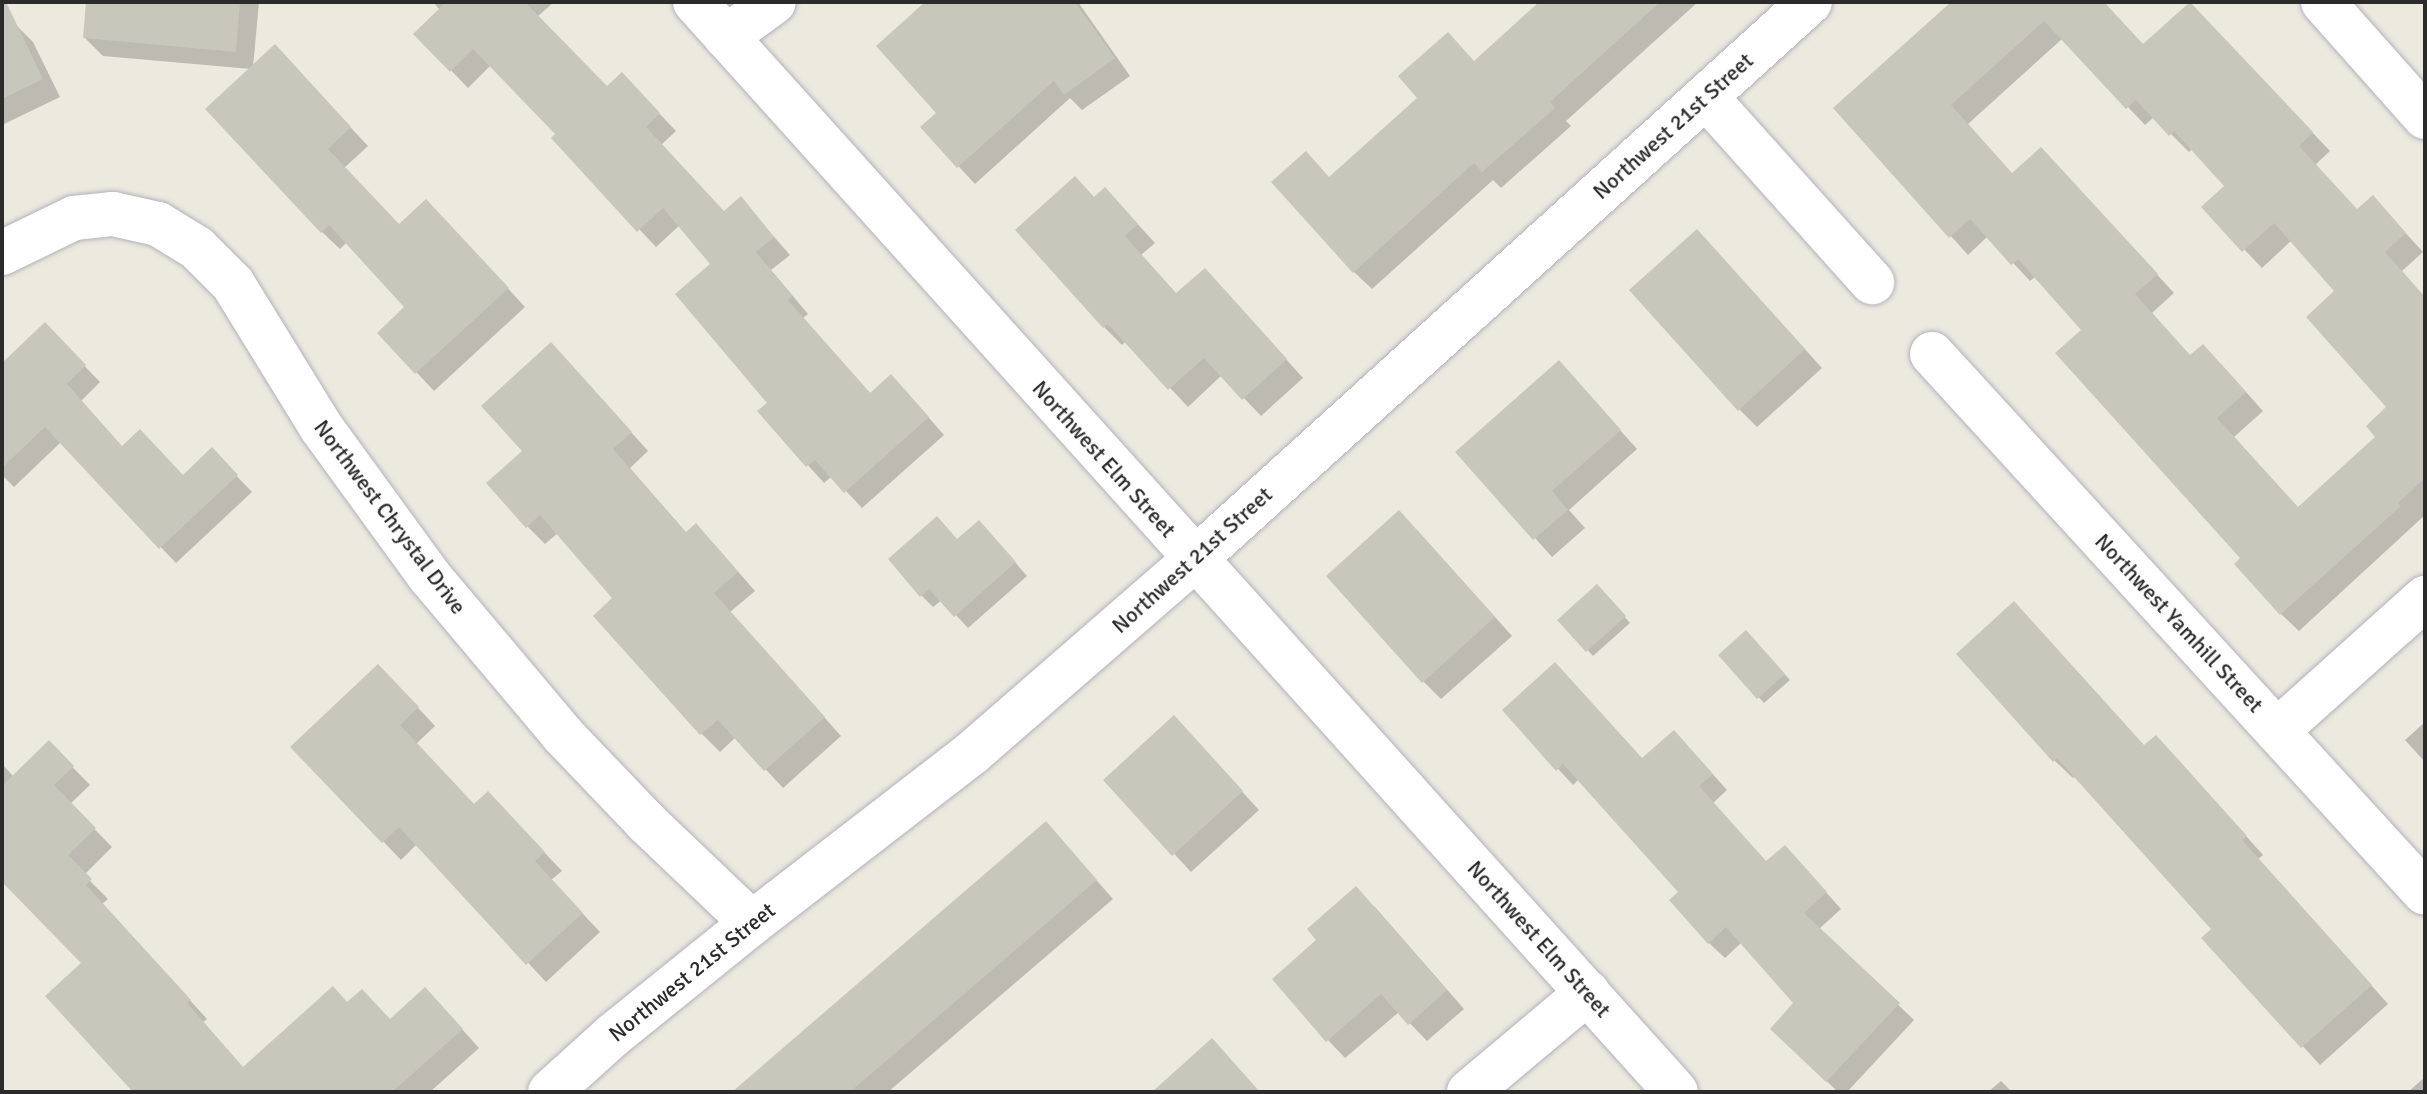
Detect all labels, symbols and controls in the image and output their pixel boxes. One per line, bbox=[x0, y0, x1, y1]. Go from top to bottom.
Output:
street label: Northwest 21st Street bbox=[1588, 47, 1758, 205]
street label: Northwest Elm Street bbox=[1027, 375, 1181, 543]
street label: Northwest Chrystal Drive bbox=[308, 415, 472, 619]
street label: Northwest 21st Street bbox=[1107, 481, 1277, 639]
street label: Northwest Yamhill Street bbox=[2089, 528, 2269, 718]
street label: Northwest Elm Street bbox=[1462, 855, 1616, 1023]
street label: Northwest 21st Street bbox=[604, 897, 780, 1047]

